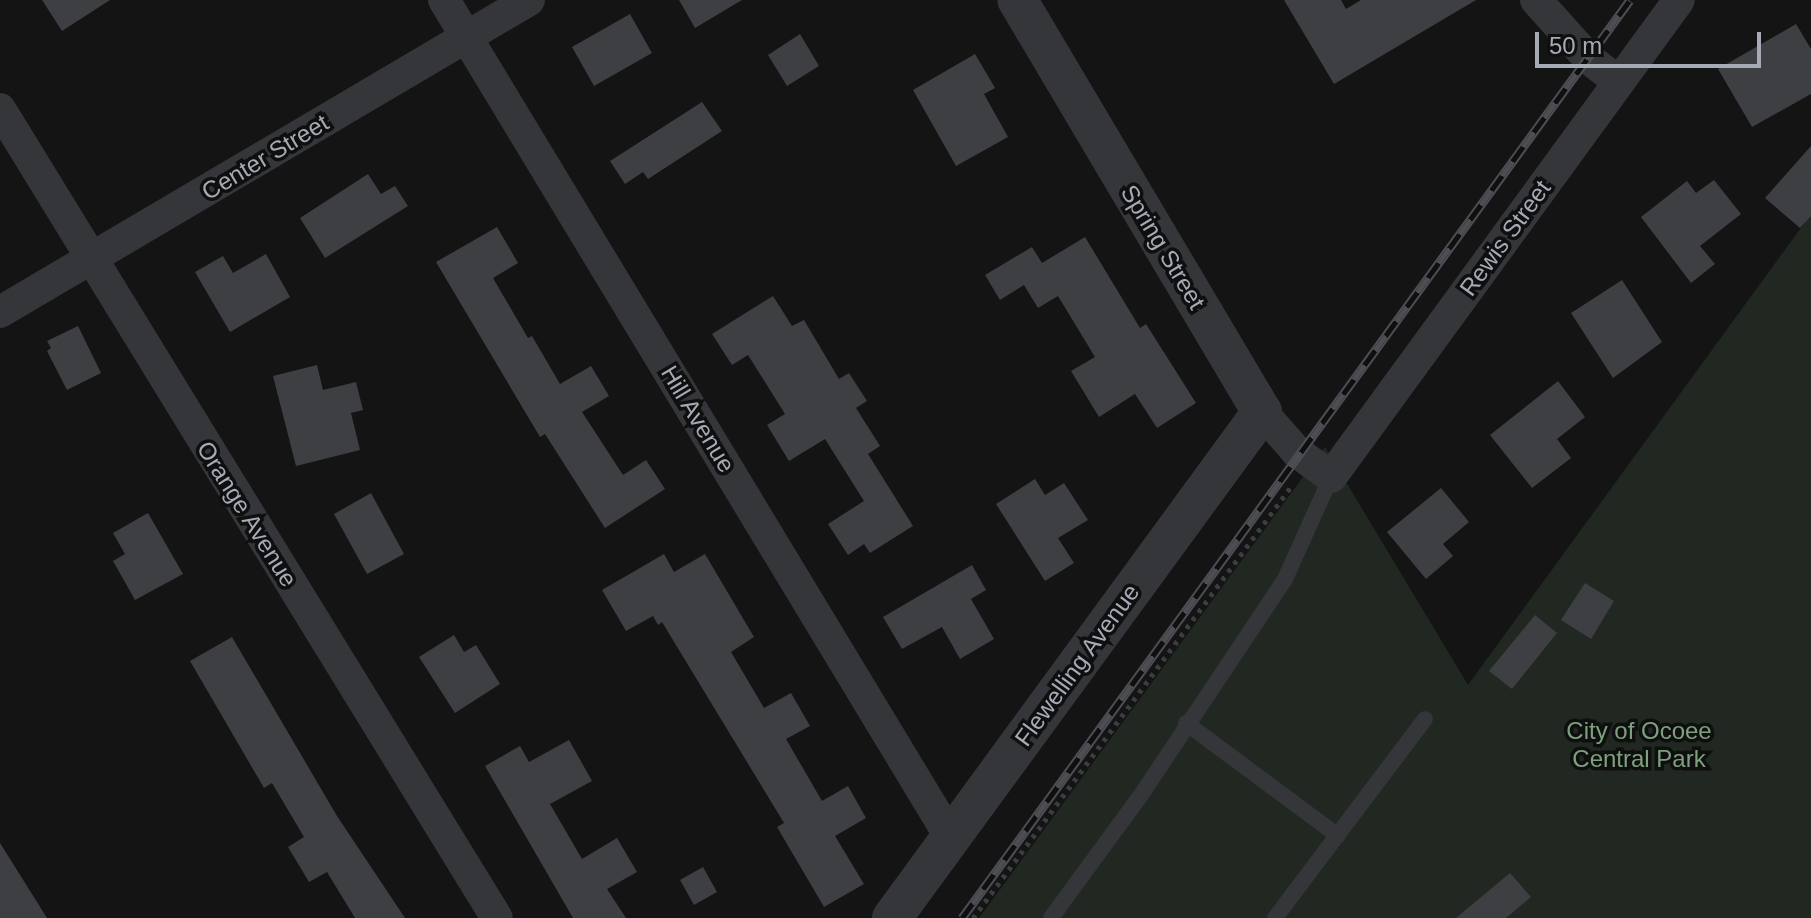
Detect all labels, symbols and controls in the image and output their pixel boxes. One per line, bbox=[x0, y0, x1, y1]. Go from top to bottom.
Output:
scale bar bbox=[1539, 16, 1765, 66]
text: 50 m bbox=[1549, 32, 1602, 59]
street label: Center Street bbox=[196, 108, 334, 206]
street label: Rewis Street bbox=[1453, 175, 1557, 301]
street label: Spring Street bbox=[1115, 180, 1211, 314]
street label: Hill Avenue bbox=[655, 360, 741, 478]
street label: Orange Avenue bbox=[190, 435, 304, 593]
street label: Flewelling Avenue bbox=[1008, 578, 1146, 752]
park label: City of Ocoee Central Park bbox=[1566, 717, 1712, 773]

